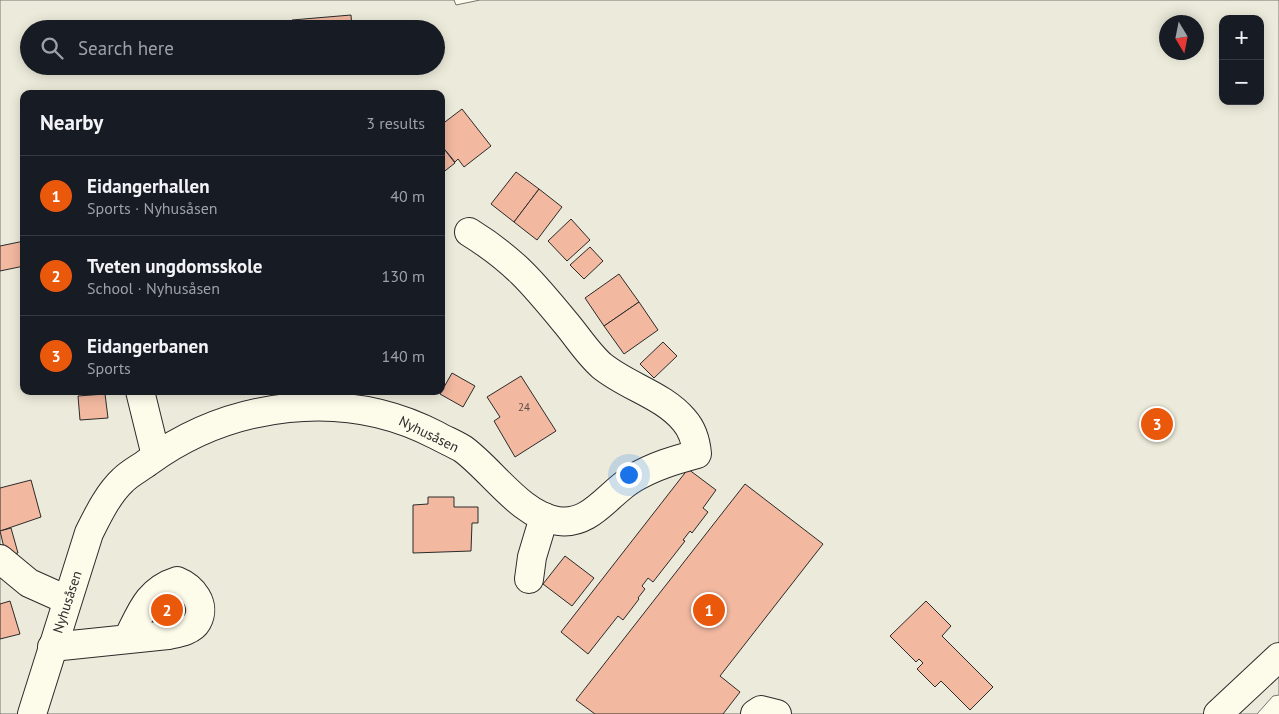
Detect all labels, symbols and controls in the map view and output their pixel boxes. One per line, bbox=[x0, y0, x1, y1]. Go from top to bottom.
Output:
north arrow bbox=[1159, 15, 1204, 60]
map controls bbox=[1219, 15, 1264, 105]
button: + bbox=[1219, 15, 1264, 60]
search box bbox=[20, 20, 445, 75]
icon: search bbox=[38, 34, 66, 62]
text: Search here bbox=[78, 36, 174, 60]
button: − bbox=[1219, 60, 1264, 105]
text: Nearby bbox=[40, 109, 103, 136]
text: 3 results bbox=[366, 113, 425, 133]
text: Eidangerhallen bbox=[87, 174, 210, 198]
text: 1 bbox=[51, 186, 61, 206]
text: 40 m bbox=[390, 186, 425, 206]
text: Sports · Nyhusåsen bbox=[87, 198, 218, 218]
text: Tveten ungdomsskole bbox=[87, 254, 262, 278]
text: 2 bbox=[51, 266, 61, 286]
text: 130 m bbox=[382, 266, 425, 286]
text: School · Nyhusåsen bbox=[87, 278, 220, 298]
text: Eidangerbanen bbox=[87, 334, 209, 358]
text: 3 bbox=[51, 346, 61, 366]
text: 140 m bbox=[382, 346, 425, 366]
text: Sports bbox=[87, 358, 131, 378]
house number: 24 bbox=[518, 400, 530, 414]
pin: 3 bbox=[1141, 405, 1173, 443]
street label: Nyhusåsen bbox=[396, 412, 462, 456]
your location bbox=[616, 462, 642, 488]
street label: Nyhusåsen bbox=[48, 568, 86, 636]
pin: 2 bbox=[151, 591, 183, 629]
pin: 1 bbox=[693, 591, 725, 629]

